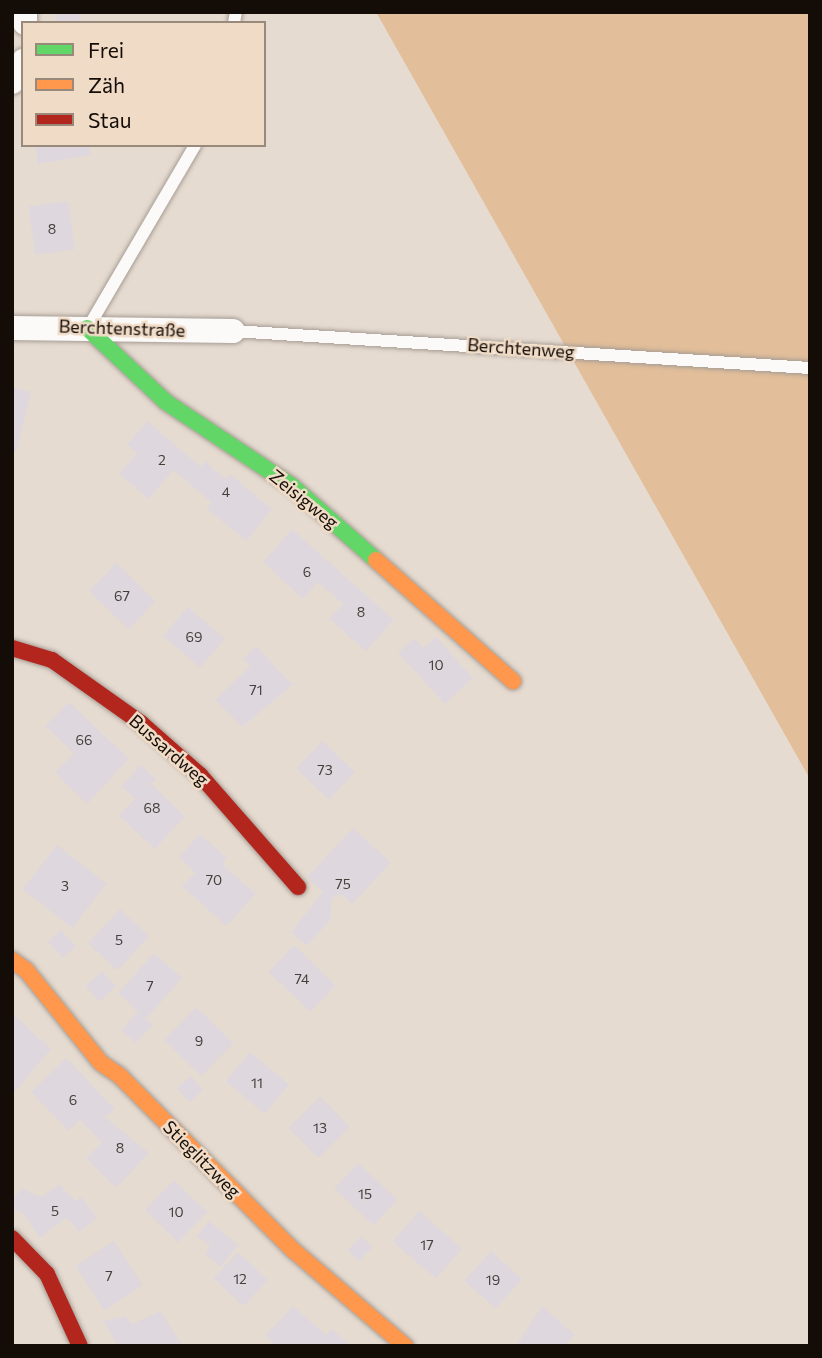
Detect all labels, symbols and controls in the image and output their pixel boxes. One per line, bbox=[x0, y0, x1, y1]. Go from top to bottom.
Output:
legend bbox=[21, 21, 266, 147]
text: Frei bbox=[88, 37, 124, 62]
text: Zäh bbox=[88, 72, 125, 97]
text: Stau bbox=[88, 107, 131, 132]
house number: 8 bbox=[48, 221, 56, 237]
street label: Berchtenstraße bbox=[58, 315, 186, 341]
street label: Berchtenweg bbox=[467, 333, 575, 363]
house number: 2 bbox=[158, 452, 166, 468]
street label: Zeisigweg bbox=[265, 465, 343, 533]
house number: 4 bbox=[222, 484, 230, 500]
house number: 6 bbox=[303, 564, 311, 580]
house number: 67 bbox=[114, 588, 130, 604]
house number: 8 bbox=[357, 604, 365, 620]
house number: 69 bbox=[186, 629, 202, 645]
house number: 10 bbox=[428, 657, 444, 673]
house number: 71 bbox=[249, 682, 263, 698]
street label: Bussardweg bbox=[125, 710, 213, 790]
house number: 66 bbox=[76, 732, 92, 748]
house number: 73 bbox=[317, 762, 333, 778]
house number: 68 bbox=[144, 800, 160, 816]
house number: 70 bbox=[206, 872, 222, 888]
house number: 75 bbox=[335, 876, 351, 892]
house number: 3 bbox=[61, 878, 69, 894]
house number: 5 bbox=[115, 932, 123, 948]
house number: 74 bbox=[295, 971, 309, 987]
house number: 7 bbox=[146, 978, 154, 994]
house number: 9 bbox=[195, 1033, 203, 1049]
house number: 11 bbox=[251, 1075, 263, 1091]
house number: 6 bbox=[69, 1092, 77, 1108]
street label: Stieglitzweg bbox=[159, 1116, 245, 1202]
house number: 13 bbox=[313, 1120, 327, 1136]
house number: 8 bbox=[116, 1140, 124, 1156]
house number: 15 bbox=[358, 1186, 372, 1202]
house number: 5 bbox=[51, 1203, 59, 1219]
house number: 10 bbox=[168, 1204, 184, 1220]
house number: 17 bbox=[420, 1237, 434, 1253]
house number: 7 bbox=[105, 1268, 113, 1284]
house number: 12 bbox=[233, 1271, 247, 1287]
house number: 19 bbox=[486, 1272, 500, 1288]

